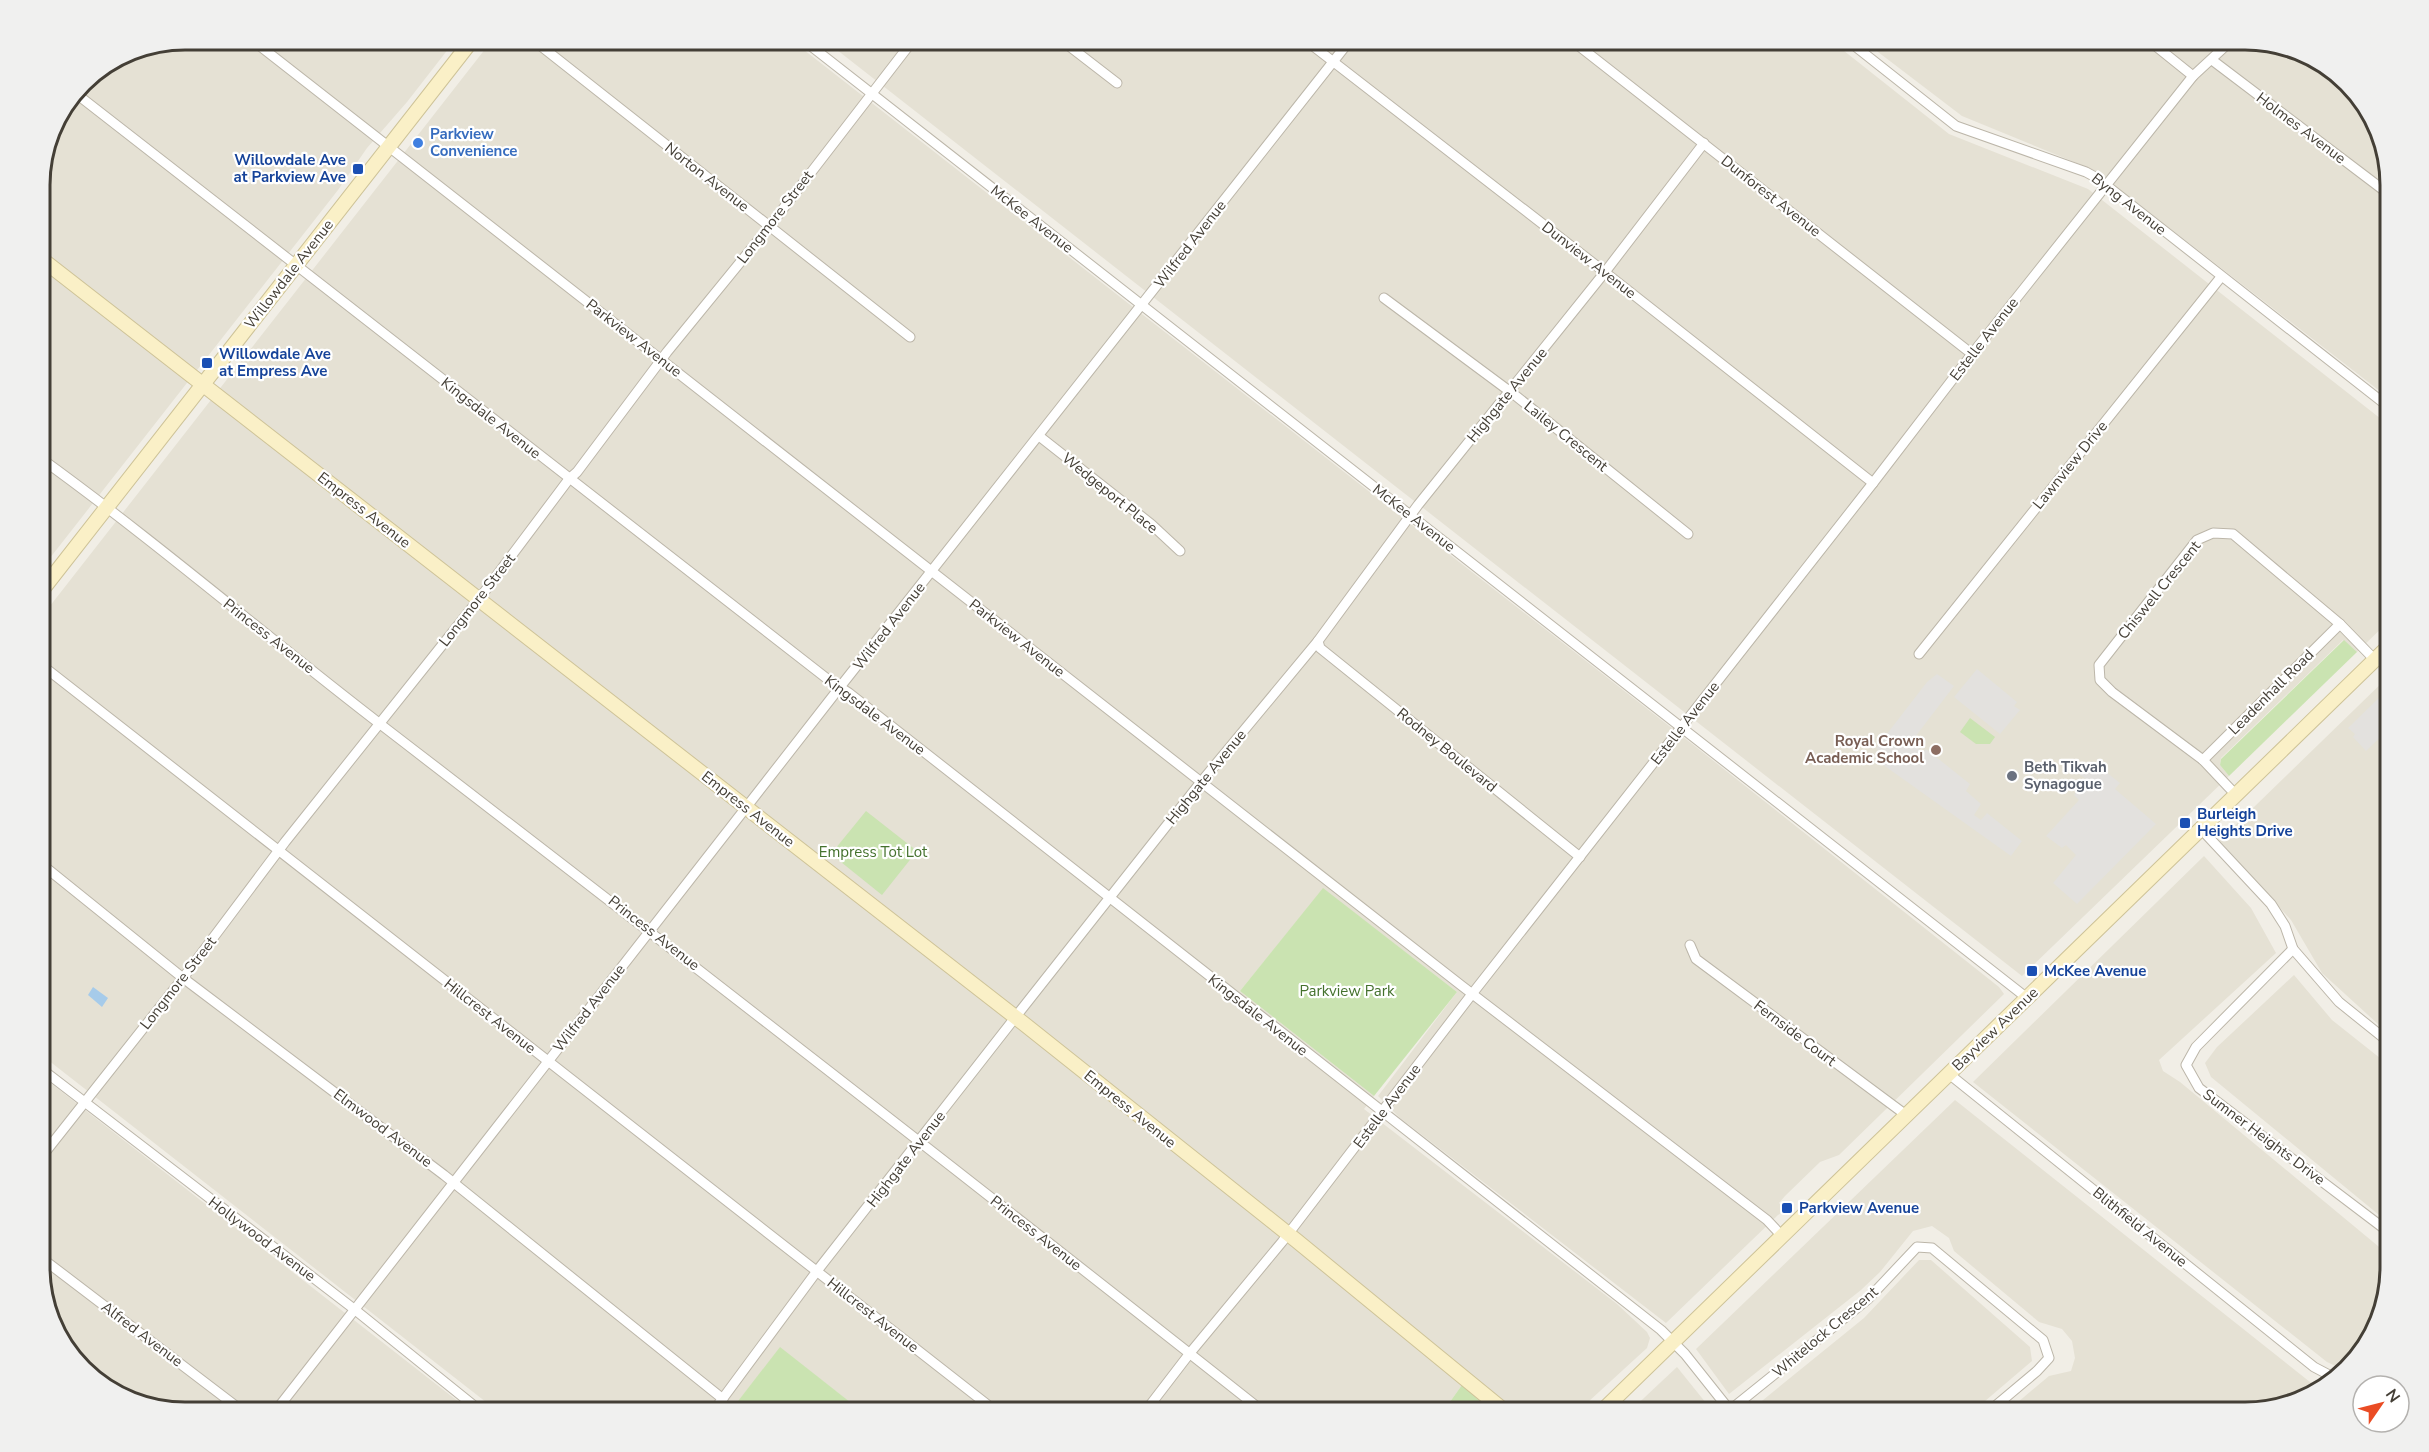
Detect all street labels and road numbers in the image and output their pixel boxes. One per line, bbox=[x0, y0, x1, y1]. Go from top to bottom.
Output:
street label: Holmes Avenue bbox=[2252, 88, 2350, 168]
street label: Norton Avenue bbox=[661, 138, 753, 216]
street label: Dunforest Avenue bbox=[1717, 151, 1825, 241]
street label: Longmore Street bbox=[732, 166, 818, 268]
street label: Byng Avenue bbox=[2087, 168, 2171, 240]
street label: McKee Avenue bbox=[987, 180, 1078, 258]
street label: Wilfred Avenue bbox=[1149, 196, 1231, 292]
street label: Willowdale Avenue bbox=[240, 215, 338, 333]
street label: Dunview Avenue bbox=[1538, 217, 1640, 303]
street label: Estelle Avenue bbox=[1945, 293, 2023, 385]
street label: Parkview Avenue bbox=[582, 294, 686, 382]
street label: Highgate Avenue bbox=[1462, 343, 1552, 447]
street label: Kingsdale Avenue bbox=[437, 373, 545, 463]
street label: Lailey Crescent bbox=[1520, 396, 1613, 476]
street label: Lawnview Drive bbox=[2028, 417, 2112, 513]
street label: Wedgeport Place bbox=[1058, 448, 1162, 538]
street label: Empress Avenue bbox=[313, 467, 415, 553]
street label: McKee Avenue bbox=[1369, 479, 1460, 557]
street label: Chiswell Crescent bbox=[2113, 536, 2205, 644]
street label: Longmore Street bbox=[434, 549, 520, 651]
street label: Wilfred Avenue bbox=[848, 578, 930, 674]
street label: Princess Avenue bbox=[219, 594, 319, 678]
street label: Parkview Avenue bbox=[965, 594, 1069, 682]
street label: Leadenhall Road bbox=[2224, 645, 2318, 739]
street label: Kingsdale Avenue bbox=[821, 671, 929, 760]
street label: Estelle Avenue bbox=[1646, 677, 1724, 769]
street label: Rodney Boulevard bbox=[1393, 703, 1501, 797]
street label: Highgate Avenue bbox=[1161, 725, 1251, 829]
street label: Empress Avenue bbox=[697, 766, 799, 852]
street label: Princess Avenue bbox=[604, 891, 704, 975]
street label: Longmore Street bbox=[135, 932, 221, 1034]
street label: Wilfred Avenue bbox=[548, 960, 630, 1056]
street label: Kingsdale Avenue bbox=[1204, 970, 1312, 1060]
street label: Hillcrest Avenue bbox=[440, 974, 540, 1058]
street label: Bayview Avenue bbox=[1948, 983, 2042, 1075]
street label: Fernside Court bbox=[1750, 995, 1841, 1071]
street label: Estelle Avenue bbox=[1349, 1060, 1425, 1152]
street label: Empress Avenue bbox=[1080, 1066, 1180, 1152]
street label: Elmwood Avenue bbox=[330, 1084, 436, 1172]
street label: Sumner Heights Drive bbox=[2199, 1084, 2329, 1190]
street label: Highgate Avenue bbox=[862, 1107, 950, 1211]
street label: Blithfield Avenue bbox=[2089, 1183, 2191, 1271]
street label: Princess Avenue bbox=[986, 1191, 1086, 1275]
street label: Hollywood Avenue bbox=[204, 1192, 320, 1286]
street label: Hillcrest Avenue bbox=[823, 1273, 923, 1357]
street label: Whitelock Crescent bbox=[1768, 1282, 1882, 1382]
street label: Alfred Avenue bbox=[97, 1297, 187, 1371]

